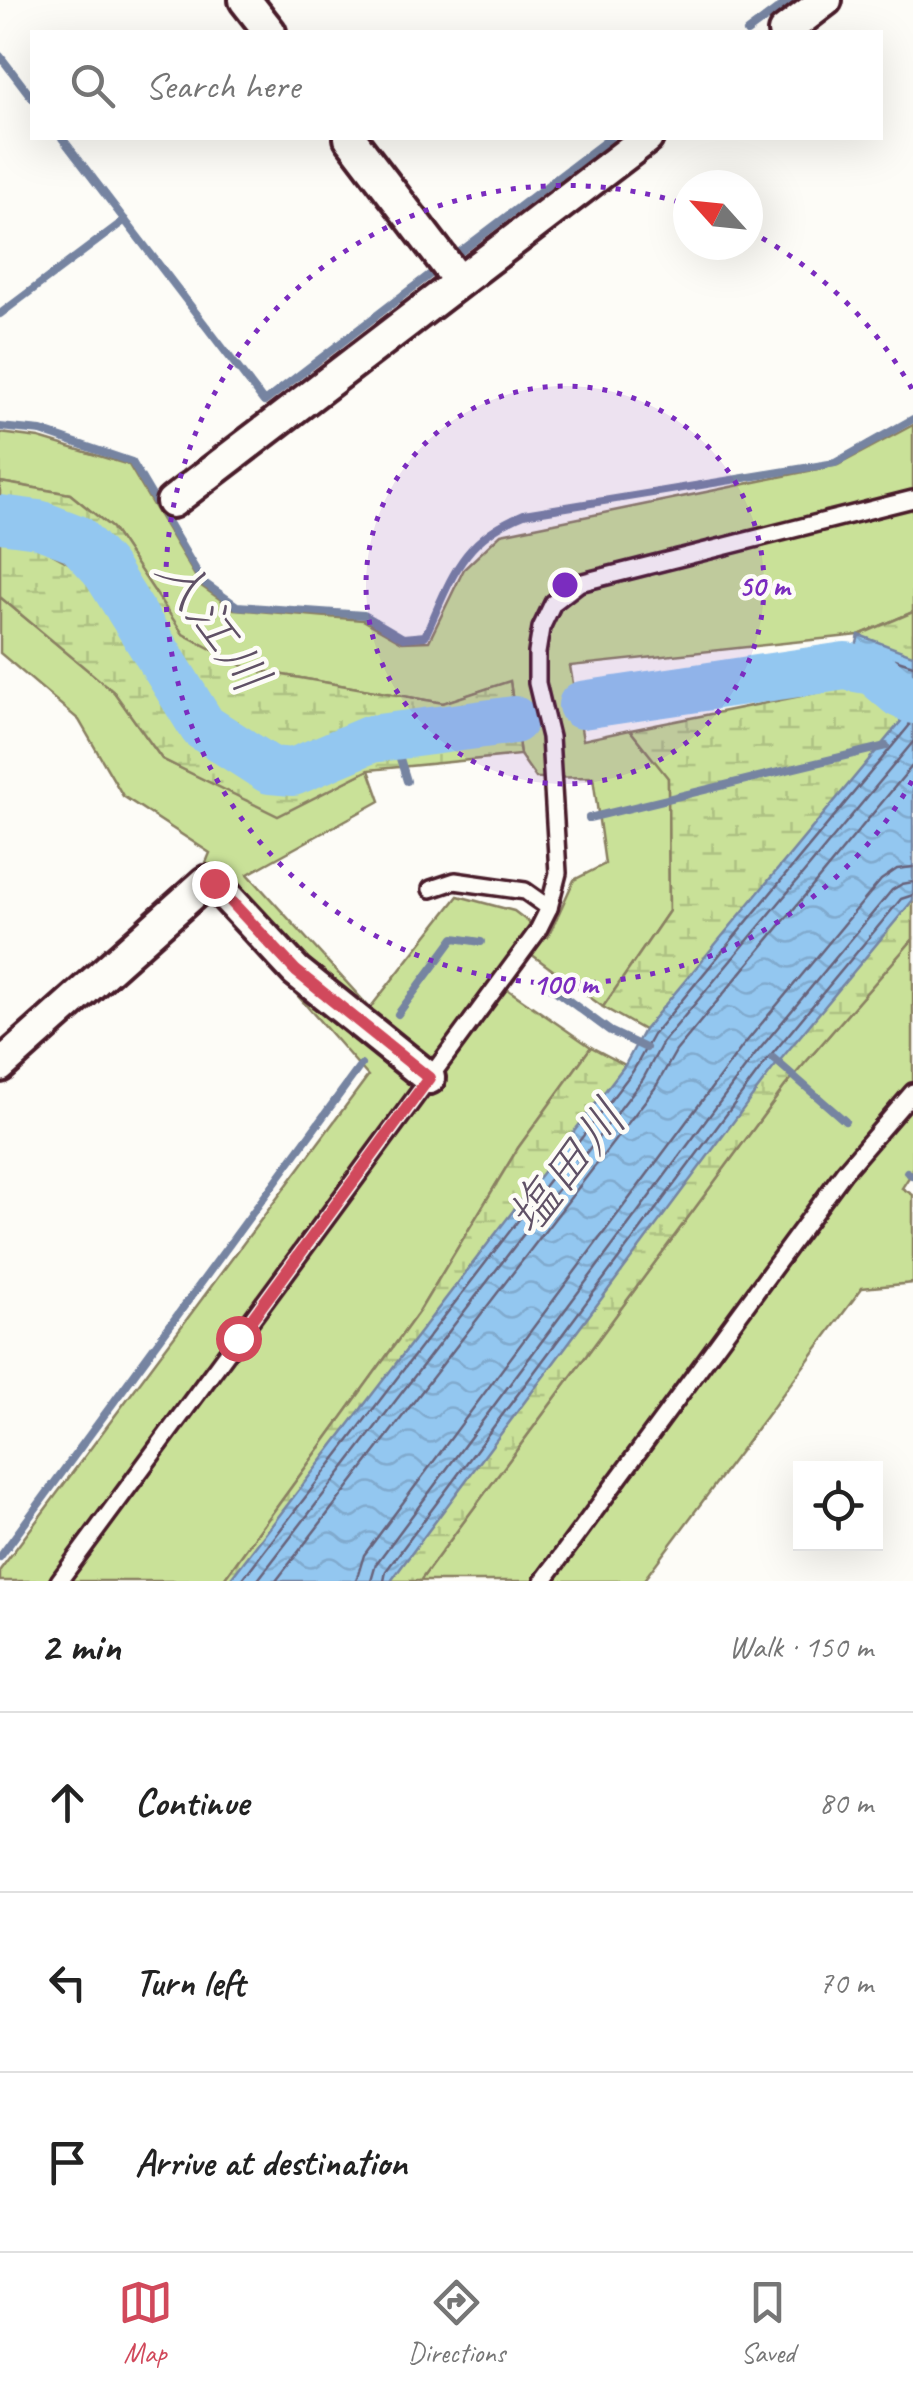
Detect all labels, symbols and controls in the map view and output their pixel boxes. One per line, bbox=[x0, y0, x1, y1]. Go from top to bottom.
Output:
search box bbox=[30, 30, 883, 140]
icon: search bbox=[65, 58, 120, 113]
text: Search here bbox=[145, 62, 300, 109]
north arrow bbox=[673, 170, 763, 260]
water label: 入江川 bbox=[141, 541, 285, 707]
centre of rings bbox=[547, 567, 583, 603]
text: 50 m bbox=[739, 567, 792, 605]
route end bbox=[192, 861, 238, 907]
text: 100 m bbox=[533, 965, 600, 1003]
water label: 塩田川 bbox=[492, 1086, 642, 1248]
route start bbox=[216, 1316, 262, 1362]
map controls bbox=[793, 1461, 883, 1551]
button: locate bbox=[793, 1461, 883, 1551]
text: 2 min bbox=[40, 1620, 120, 1673]
text: Walk · 150 m bbox=[729, 1626, 873, 1667]
icon: ahead bbox=[40, 1775, 95, 1830]
text: Continue bbox=[135, 1779, 249, 1826]
text: 80 m bbox=[819, 1782, 873, 1823]
icon: left bbox=[40, 1955, 95, 2010]
text: Turn left bbox=[135, 1959, 245, 2006]
text: 70 m bbox=[819, 1962, 873, 2003]
icon: arrive bbox=[40, 2135, 95, 2190]
text: Arrive at destination bbox=[135, 2139, 407, 2186]
tab: Map bbox=[118, 2275, 173, 2370]
tab: Directions bbox=[408, 2275, 505, 2370]
tab: Saved bbox=[740, 2275, 795, 2370]

